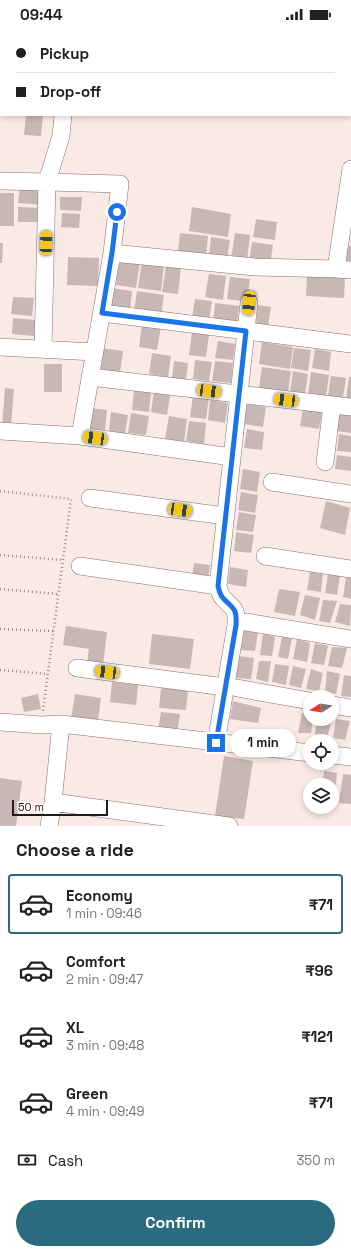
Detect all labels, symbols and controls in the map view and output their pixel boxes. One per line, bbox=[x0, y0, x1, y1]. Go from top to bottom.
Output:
text: 09:44 bbox=[20, 5, 63, 24]
text: Pickup bbox=[40, 44, 89, 63]
text: Drop-off bbox=[40, 82, 101, 101]
route start bbox=[108, 203, 126, 221]
car bbox=[40, 231, 52, 255]
car bbox=[242, 290, 256, 316]
car bbox=[196, 384, 222, 398]
car bbox=[273, 393, 299, 407]
car bbox=[82, 430, 108, 446]
car bbox=[167, 502, 193, 518]
car bbox=[94, 665, 120, 679]
north arrow bbox=[303, 690, 339, 726]
map controls bbox=[303, 690, 339, 814]
callout: 1 min bbox=[230, 729, 296, 757]
route end bbox=[207, 734, 225, 752]
text: 1 min bbox=[247, 734, 279, 751]
button: locate bbox=[303, 734, 339, 770]
button: layers bbox=[303, 778, 339, 814]
scale bar bbox=[12, 798, 108, 817]
text: 50 m bbox=[18, 800, 44, 814]
text: Choose a ride bbox=[16, 838, 134, 861]
icon: car bbox=[18, 886, 54, 922]
text: Economy bbox=[66, 886, 133, 905]
text: ₹71 bbox=[309, 895, 333, 914]
text: 1 min · 09:46 bbox=[66, 905, 142, 922]
icon: car bbox=[18, 952, 54, 988]
text: Comfort bbox=[66, 952, 126, 971]
text: ₹96 bbox=[305, 961, 333, 980]
text: 2 min · 09:47 bbox=[66, 971, 143, 988]
icon: car bbox=[18, 1018, 54, 1054]
text: XL bbox=[66, 1018, 84, 1037]
text: ₹121 bbox=[301, 1027, 333, 1046]
text: 3 min · 09:48 bbox=[66, 1037, 144, 1054]
icon: car bbox=[18, 1084, 54, 1120]
text: Green bbox=[66, 1084, 108, 1103]
text: ₹71 bbox=[309, 1093, 333, 1112]
text: 4 min · 09:49 bbox=[66, 1103, 145, 1120]
icon: cash bbox=[16, 1149, 38, 1171]
text: Cash bbox=[48, 1151, 83, 1170]
text: 350 m bbox=[297, 1152, 335, 1169]
button: Confirm bbox=[16, 1200, 335, 1246]

